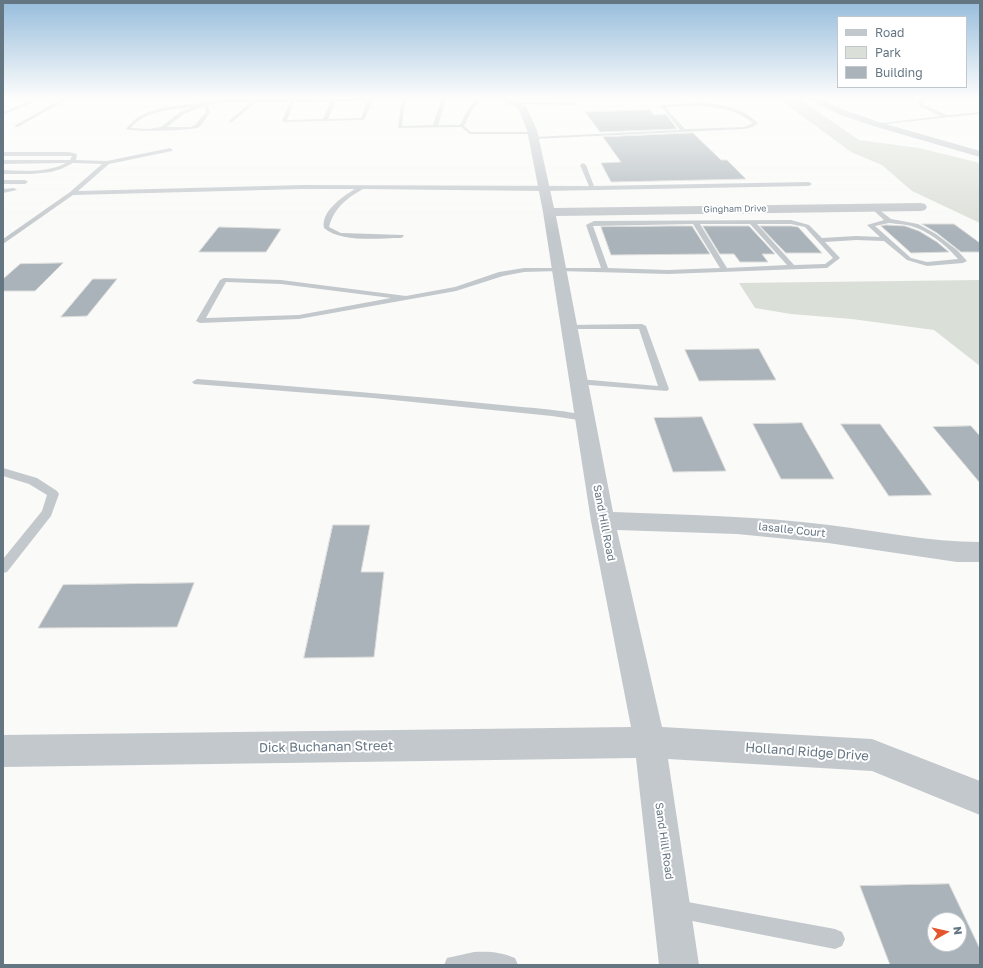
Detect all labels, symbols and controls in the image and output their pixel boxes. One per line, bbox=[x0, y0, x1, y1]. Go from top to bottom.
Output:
legend bbox=[837, 16, 967, 88]
text: Road bbox=[875, 25, 904, 40]
text: Park bbox=[875, 45, 901, 60]
text: Building bbox=[875, 65, 923, 80]
street label: Gingham Drive bbox=[703, 203, 767, 215]
street label: Sand Hill Road bbox=[590, 484, 618, 562]
street label: lasalle Court bbox=[758, 520, 826, 540]
street label: Dick Buchanan Street bbox=[259, 738, 393, 756]
street label: Holland Ridge Drive bbox=[745, 740, 869, 764]
street label: Sand Hill Road bbox=[652, 802, 676, 880]
north arrow bbox=[927, 912, 967, 952]
text: N bbox=[951, 925, 965, 935]

